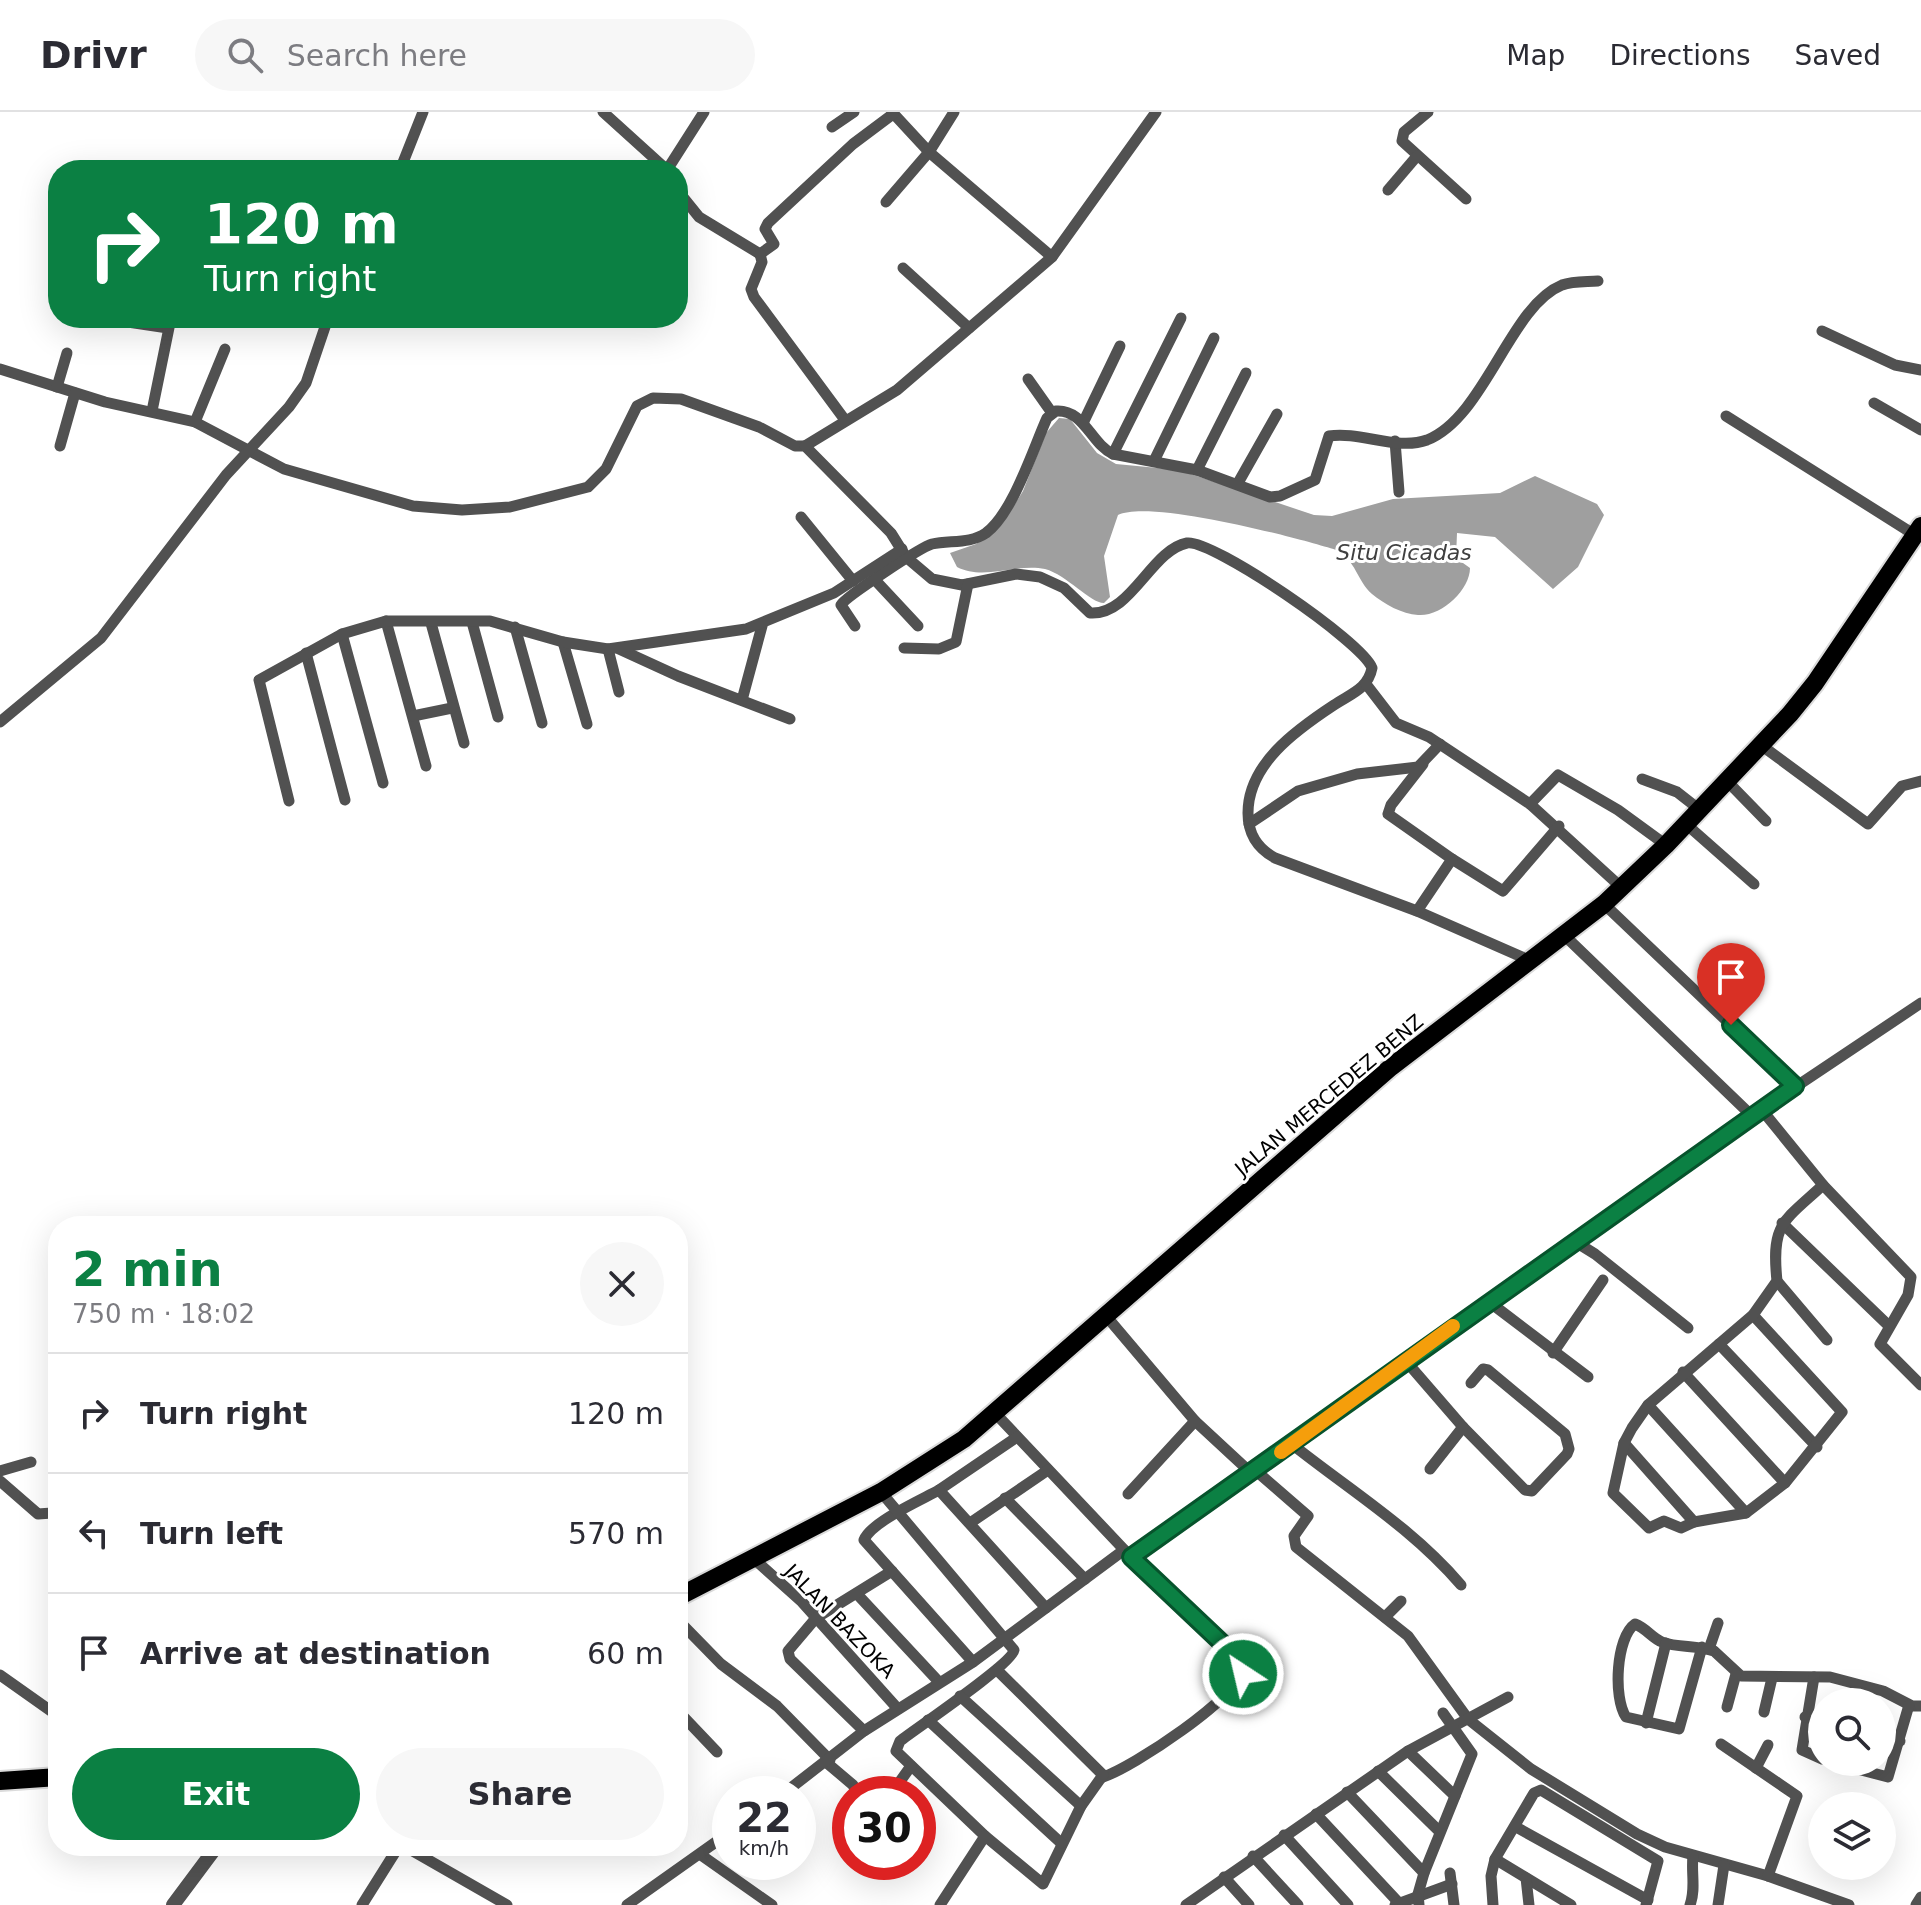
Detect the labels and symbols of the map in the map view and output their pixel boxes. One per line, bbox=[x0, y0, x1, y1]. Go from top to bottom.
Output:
water label: Situ Cicadas bbox=[1336, 540, 1472, 565]
pin bbox=[1697, 943, 1765, 1025]
street label: JALAN MERCEDEZ BENZ bbox=[1228, 1009, 1428, 1182]
street label: JALAN BAZOKA bbox=[778, 1558, 901, 1683]
position arrow bbox=[1201, 1632, 1285, 1716]
speed limit sign: 30 bbox=[832, 1776, 936, 1880]

